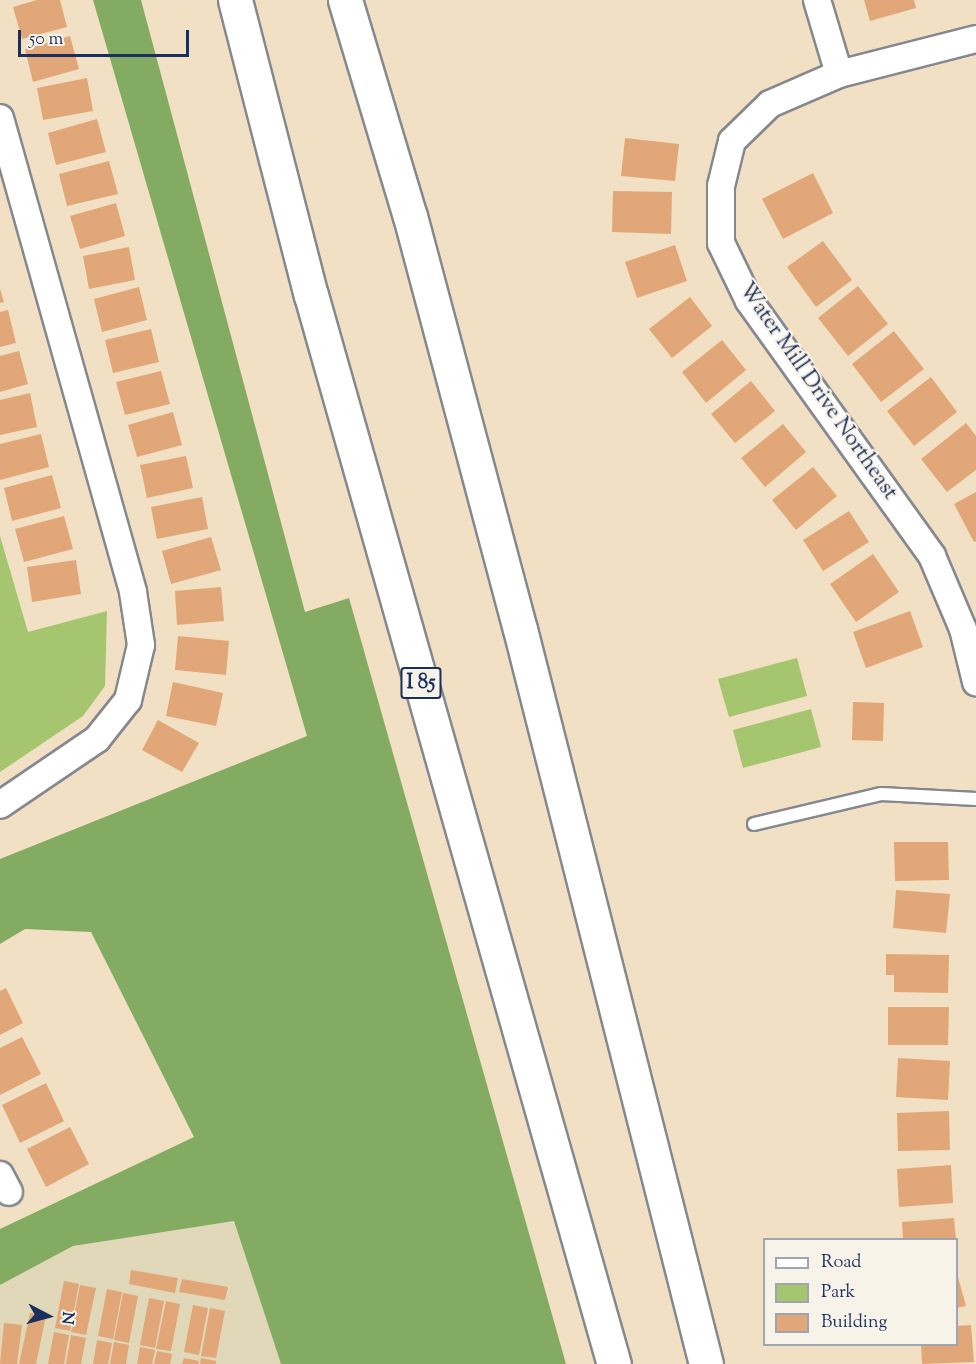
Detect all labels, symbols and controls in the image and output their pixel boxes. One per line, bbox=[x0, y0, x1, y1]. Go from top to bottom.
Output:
scale bar bbox=[21, 18, 192, 56]
text: 50 m bbox=[29, 27, 63, 53]
street label: Water Mill Drive Northeast bbox=[732, 278, 902, 506]
road number: I 85 bbox=[400, 665, 442, 701]
legend bbox=[763, 1238, 958, 1346]
text: Road bbox=[821, 1250, 861, 1276]
text: Park bbox=[821, 1280, 855, 1306]
north arrow bbox=[18, 1286, 78, 1346]
text: N bbox=[54, 1310, 79, 1325]
text: Building bbox=[821, 1310, 887, 1336]

